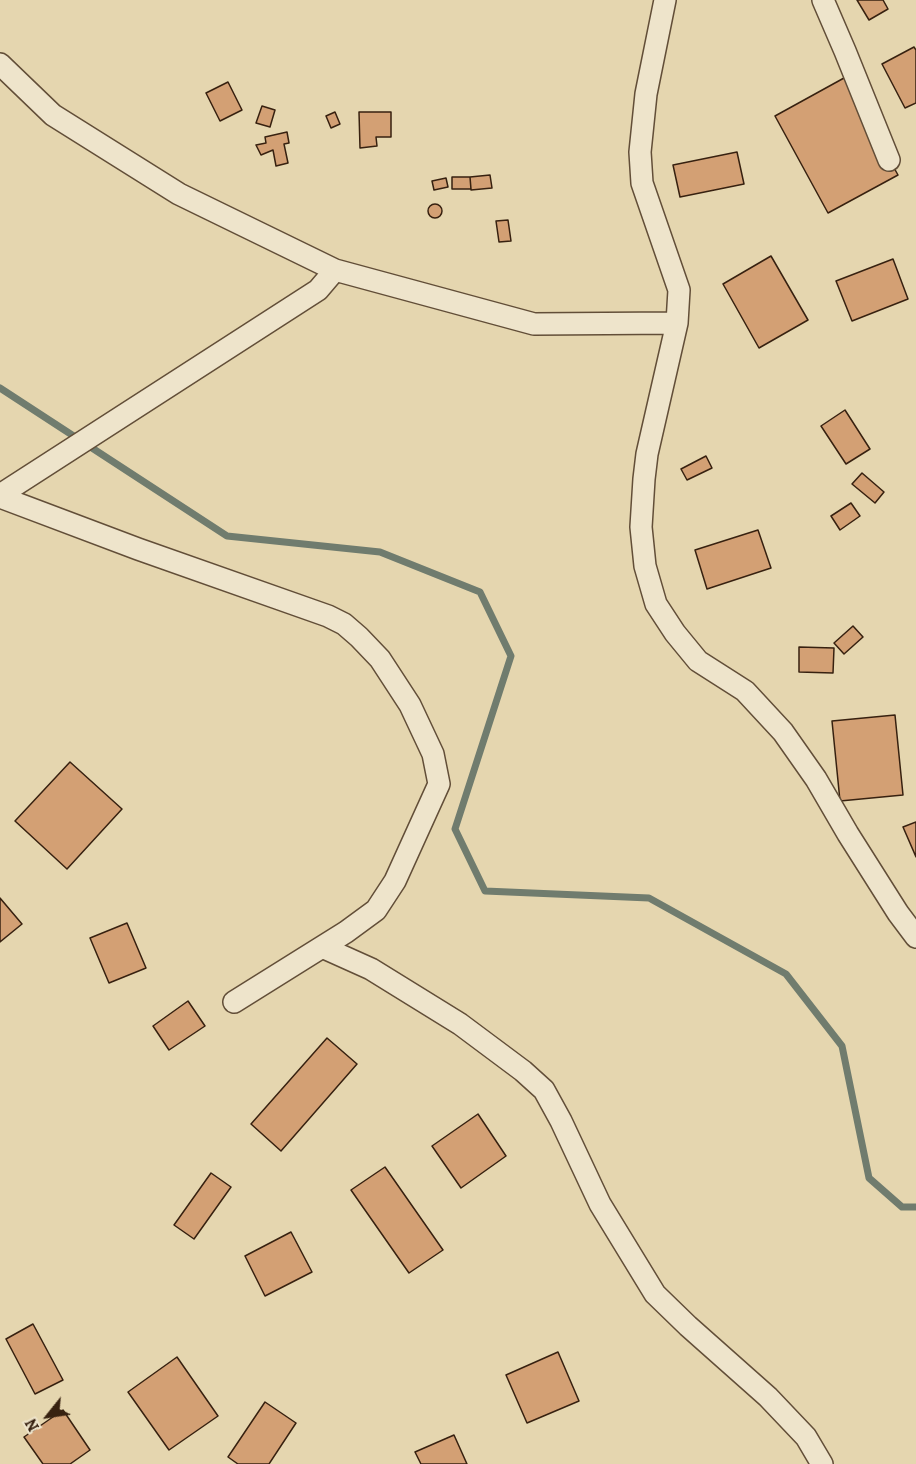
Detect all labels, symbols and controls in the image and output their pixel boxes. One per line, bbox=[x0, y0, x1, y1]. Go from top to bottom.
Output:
north arrow bbox=[18, 1386, 78, 1446]
text: N bbox=[20, 1414, 45, 1436]

